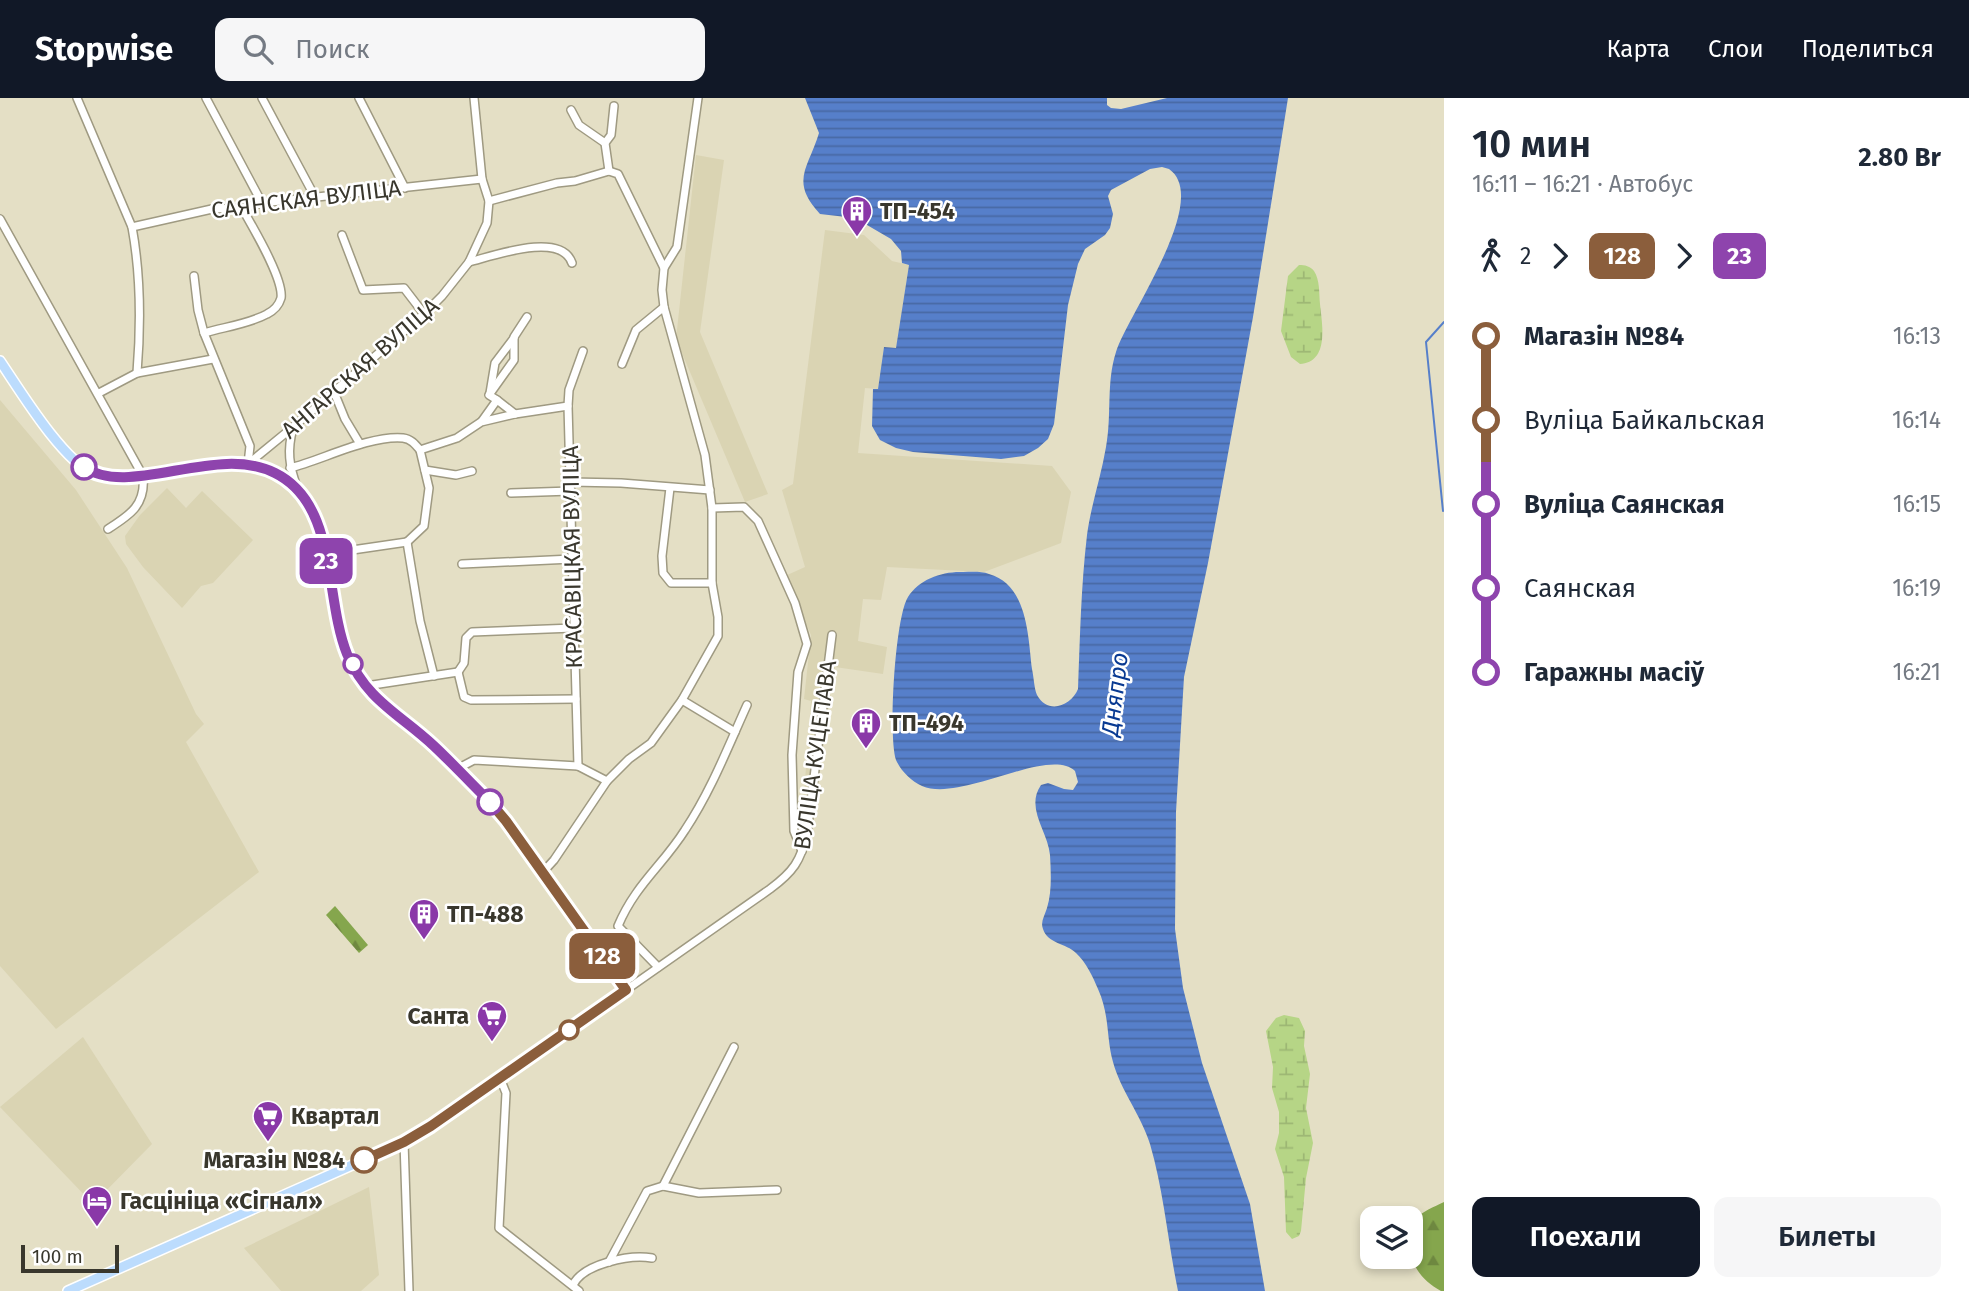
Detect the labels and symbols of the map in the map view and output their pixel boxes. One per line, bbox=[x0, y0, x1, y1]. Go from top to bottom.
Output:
street label: САЯНСКАЯ ВУЛІЦА bbox=[209, 173, 403, 225]
building icon: ТП-454 bbox=[840, 194, 874, 238]
place label: ТП-454 bbox=[880, 197, 955, 225]
street label: АНГАРСКАЯ ВУЛІЦА bbox=[275, 291, 445, 444]
street label: КРАСАВІЦКАЯ ВУЛІЦА bbox=[556, 444, 588, 669]
unlabelled marker bbox=[71, 454, 97, 480]
line badge: 23 bbox=[294, 538, 358, 584]
water label: Дняпро bbox=[1096, 651, 1134, 739]
unlabelled marker bbox=[343, 654, 363, 674]
street label: ВУЛІЦА КУЦЕПАВА bbox=[788, 658, 842, 852]
building icon: ТП-494 bbox=[849, 706, 883, 750]
place label: ТП-494 bbox=[889, 709, 964, 737]
unlabelled marker bbox=[477, 789, 503, 815]
building icon: ТП-488 bbox=[407, 897, 441, 941]
place label: ТП-488 bbox=[447, 900, 524, 928]
line badge: 128 bbox=[562, 933, 642, 979]
supermarket icon: Санта bbox=[475, 999, 509, 1043]
place label: Санта bbox=[407, 1002, 469, 1030]
unlabelled marker bbox=[559, 1020, 579, 1040]
supermarket icon: Квартал bbox=[251, 1099, 285, 1143]
place label: Квартал bbox=[291, 1102, 379, 1130]
place label: Магазін №84 bbox=[203, 1146, 345, 1174]
marker: Магазін №84 bbox=[351, 1147, 377, 1173]
hotel icon: Гасцініца «Сігнал» bbox=[80, 1184, 114, 1228]
place label: Гасцініца «Сігнал» bbox=[120, 1187, 323, 1215]
scale bar bbox=[21, 1242, 119, 1274]

